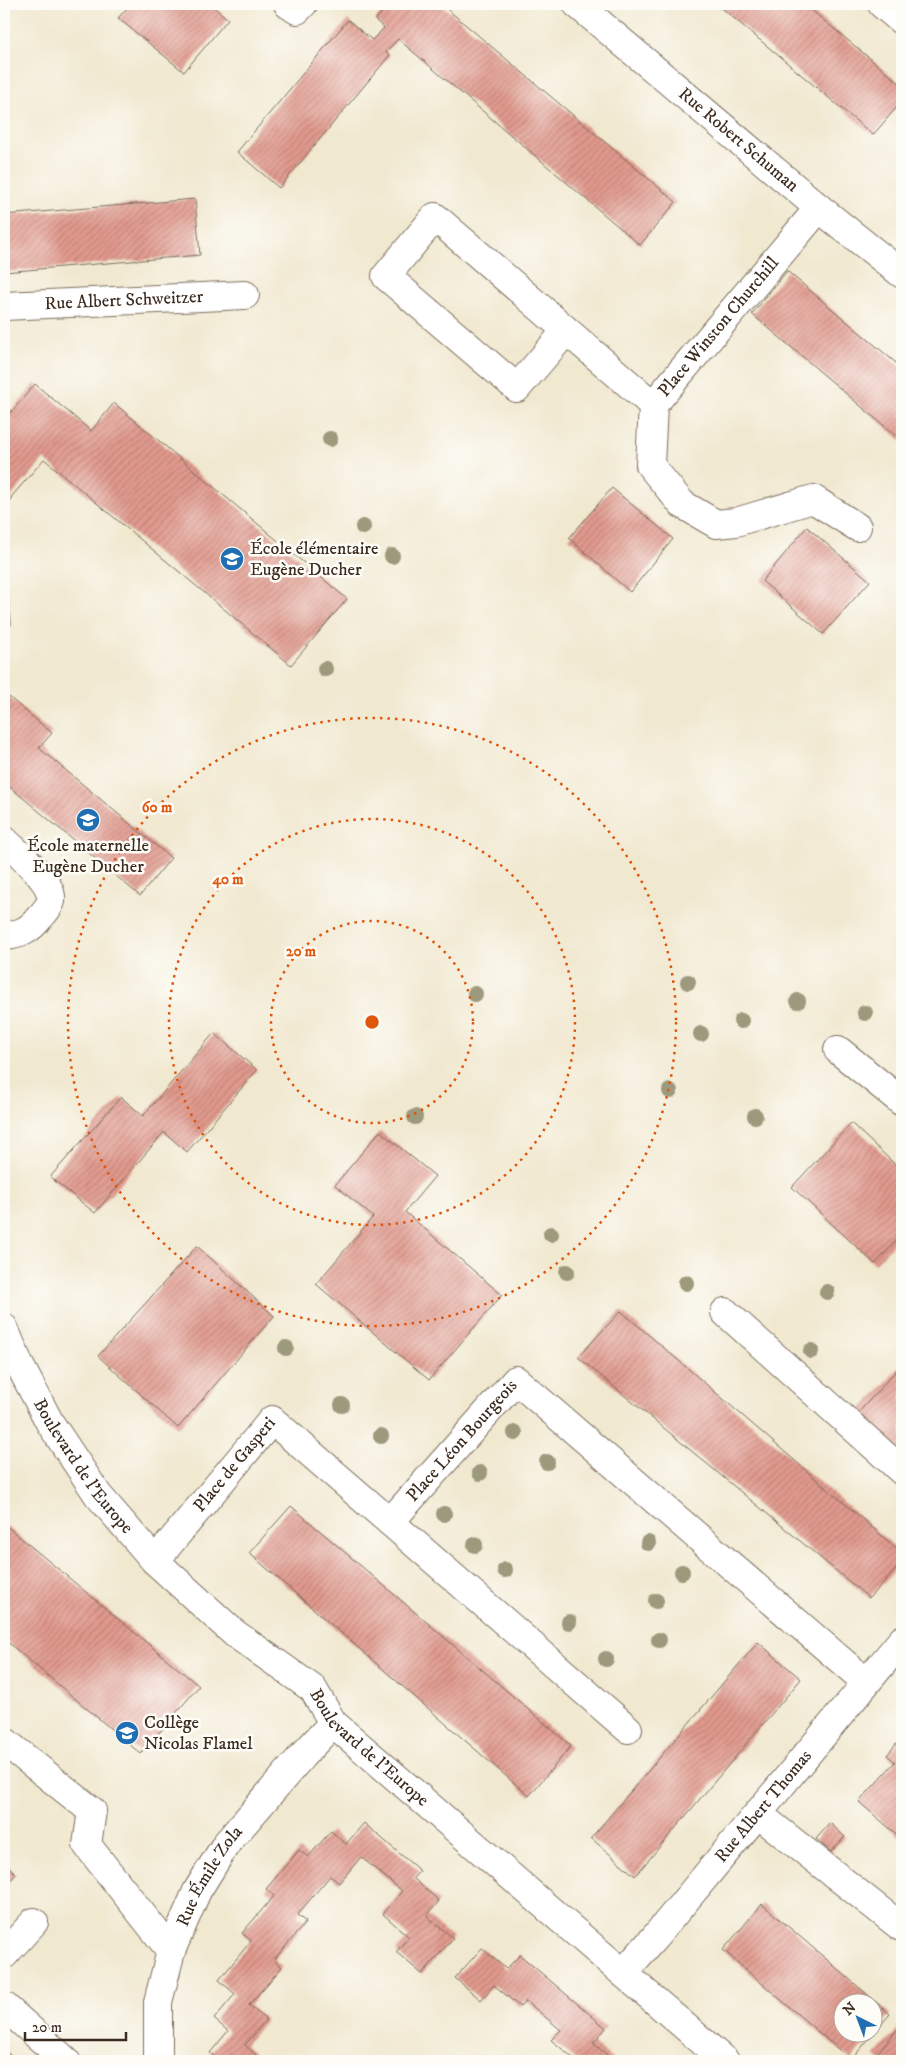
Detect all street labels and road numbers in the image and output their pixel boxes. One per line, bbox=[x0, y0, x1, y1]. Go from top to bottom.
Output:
street label: Rue Robert Schuman bbox=[674, 83, 803, 197]
street label: Place Winston Churchill bbox=[653, 252, 784, 402]
street label: Rue Albert Schweitzer bbox=[44, 286, 204, 315]
street label: Place Léon Bourgeois bbox=[402, 1375, 522, 1507]
street label: Boulevard de l'Europe bbox=[28, 1395, 138, 1539]
street label: Place de Gasperi bbox=[189, 1413, 281, 1517]
street label: Boulevard de l'Europe bbox=[304, 1685, 433, 1811]
street label: Rue Albert Thomas bbox=[710, 1746, 817, 1867]
street label: Rue Émile Zola bbox=[172, 1821, 248, 1930]

